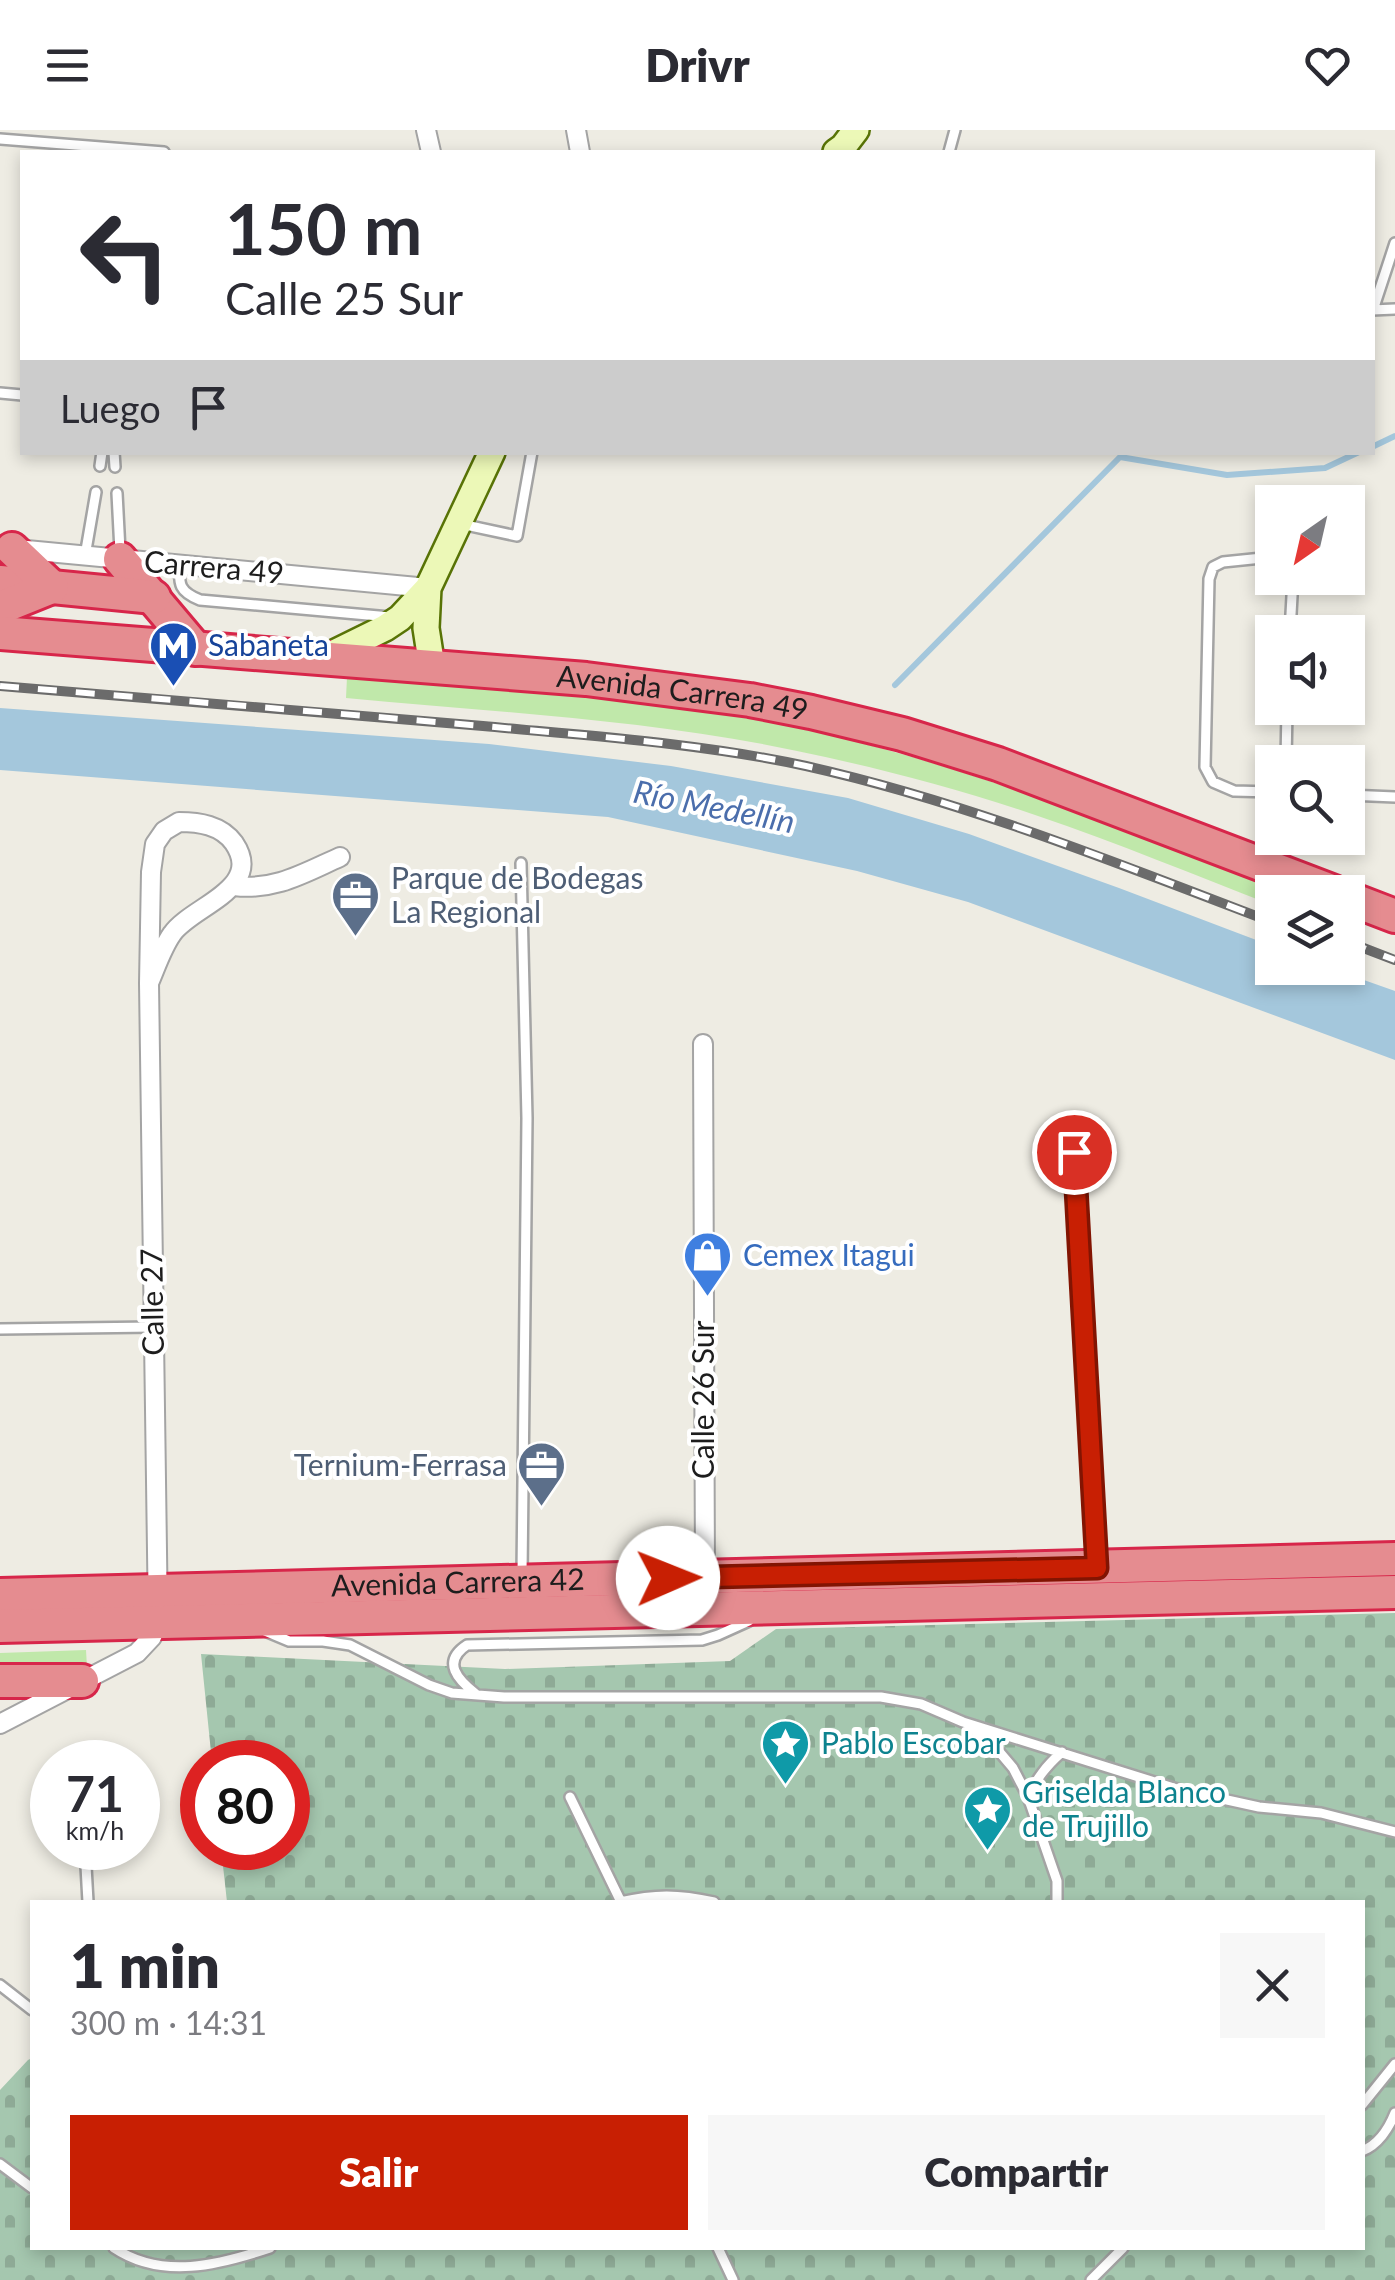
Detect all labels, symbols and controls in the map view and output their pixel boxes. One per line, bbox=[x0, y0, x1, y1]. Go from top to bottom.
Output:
icon: menu bbox=[40, 38, 95, 93]
text: Drivr bbox=[645, 38, 750, 92]
icon: heart bbox=[1300, 38, 1355, 93]
text: 150 m bbox=[225, 186, 422, 270]
icon: left bbox=[60, 190, 190, 320]
text: Calle 25 Sur bbox=[225, 271, 463, 325]
icon: arrive bbox=[181, 380, 236, 435]
text: Luego bbox=[60, 385, 161, 431]
north arrow bbox=[1255, 485, 1365, 595]
map controls bbox=[1255, 485, 1365, 985]
street label: Carrera 49 bbox=[143, 542, 286, 590]
button: sound bbox=[1255, 615, 1365, 725]
metro station icon: Sabaneta bbox=[147, 620, 199, 688]
place label: Sabaneta bbox=[208, 626, 329, 662]
street label: Avenida Carrera 49 bbox=[555, 657, 811, 727]
button: search bbox=[1255, 745, 1365, 855]
water label: Río Medellín bbox=[630, 771, 798, 840]
place label: Parque de Bodegas La Regional bbox=[391, 859, 643, 929]
office icon: Parque de Bodegas La Regional bbox=[330, 870, 382, 938]
button: layers bbox=[1255, 875, 1365, 985]
pin bbox=[1032, 1110, 1117, 1195]
icon: arrive bbox=[1047, 1125, 1102, 1180]
shop icon: Cemex Itagui bbox=[682, 1230, 734, 1298]
place label: Cemex Itagui bbox=[743, 1236, 915, 1272]
street label: Calle 27 bbox=[132, 1248, 170, 1356]
street label: Calle 26 Sur bbox=[684, 1321, 720, 1479]
office icon: Ternium-Ferrasa bbox=[516, 1440, 568, 1508]
place label: Ternium-Ferrasa bbox=[294, 1446, 507, 1482]
position arrow bbox=[616, 1526, 720, 1630]
street label: Avenida Carrera 42 bbox=[331, 1560, 585, 1602]
place icon: Pablo Escobar bbox=[760, 1718, 812, 1786]
place label: Pablo Escobar bbox=[821, 1724, 1006, 1760]
speed limit sign: 80 bbox=[180, 1740, 310, 1870]
text: 71 bbox=[66, 1763, 124, 1823]
place label: Griselda Blanco de Trujillo bbox=[1022, 1773, 1226, 1843]
place icon: Griselda Blanco de Trujillo bbox=[961, 1784, 1013, 1852]
text: km/h bbox=[66, 1815, 124, 1845]
text: 1 min bbox=[70, 1929, 220, 2001]
button: close bbox=[1220, 1933, 1325, 2038]
text: 300 m · 14:31 bbox=[70, 2003, 267, 2042]
button: Salir bbox=[70, 2115, 688, 2230]
button: Compartir bbox=[708, 2115, 1325, 2230]

